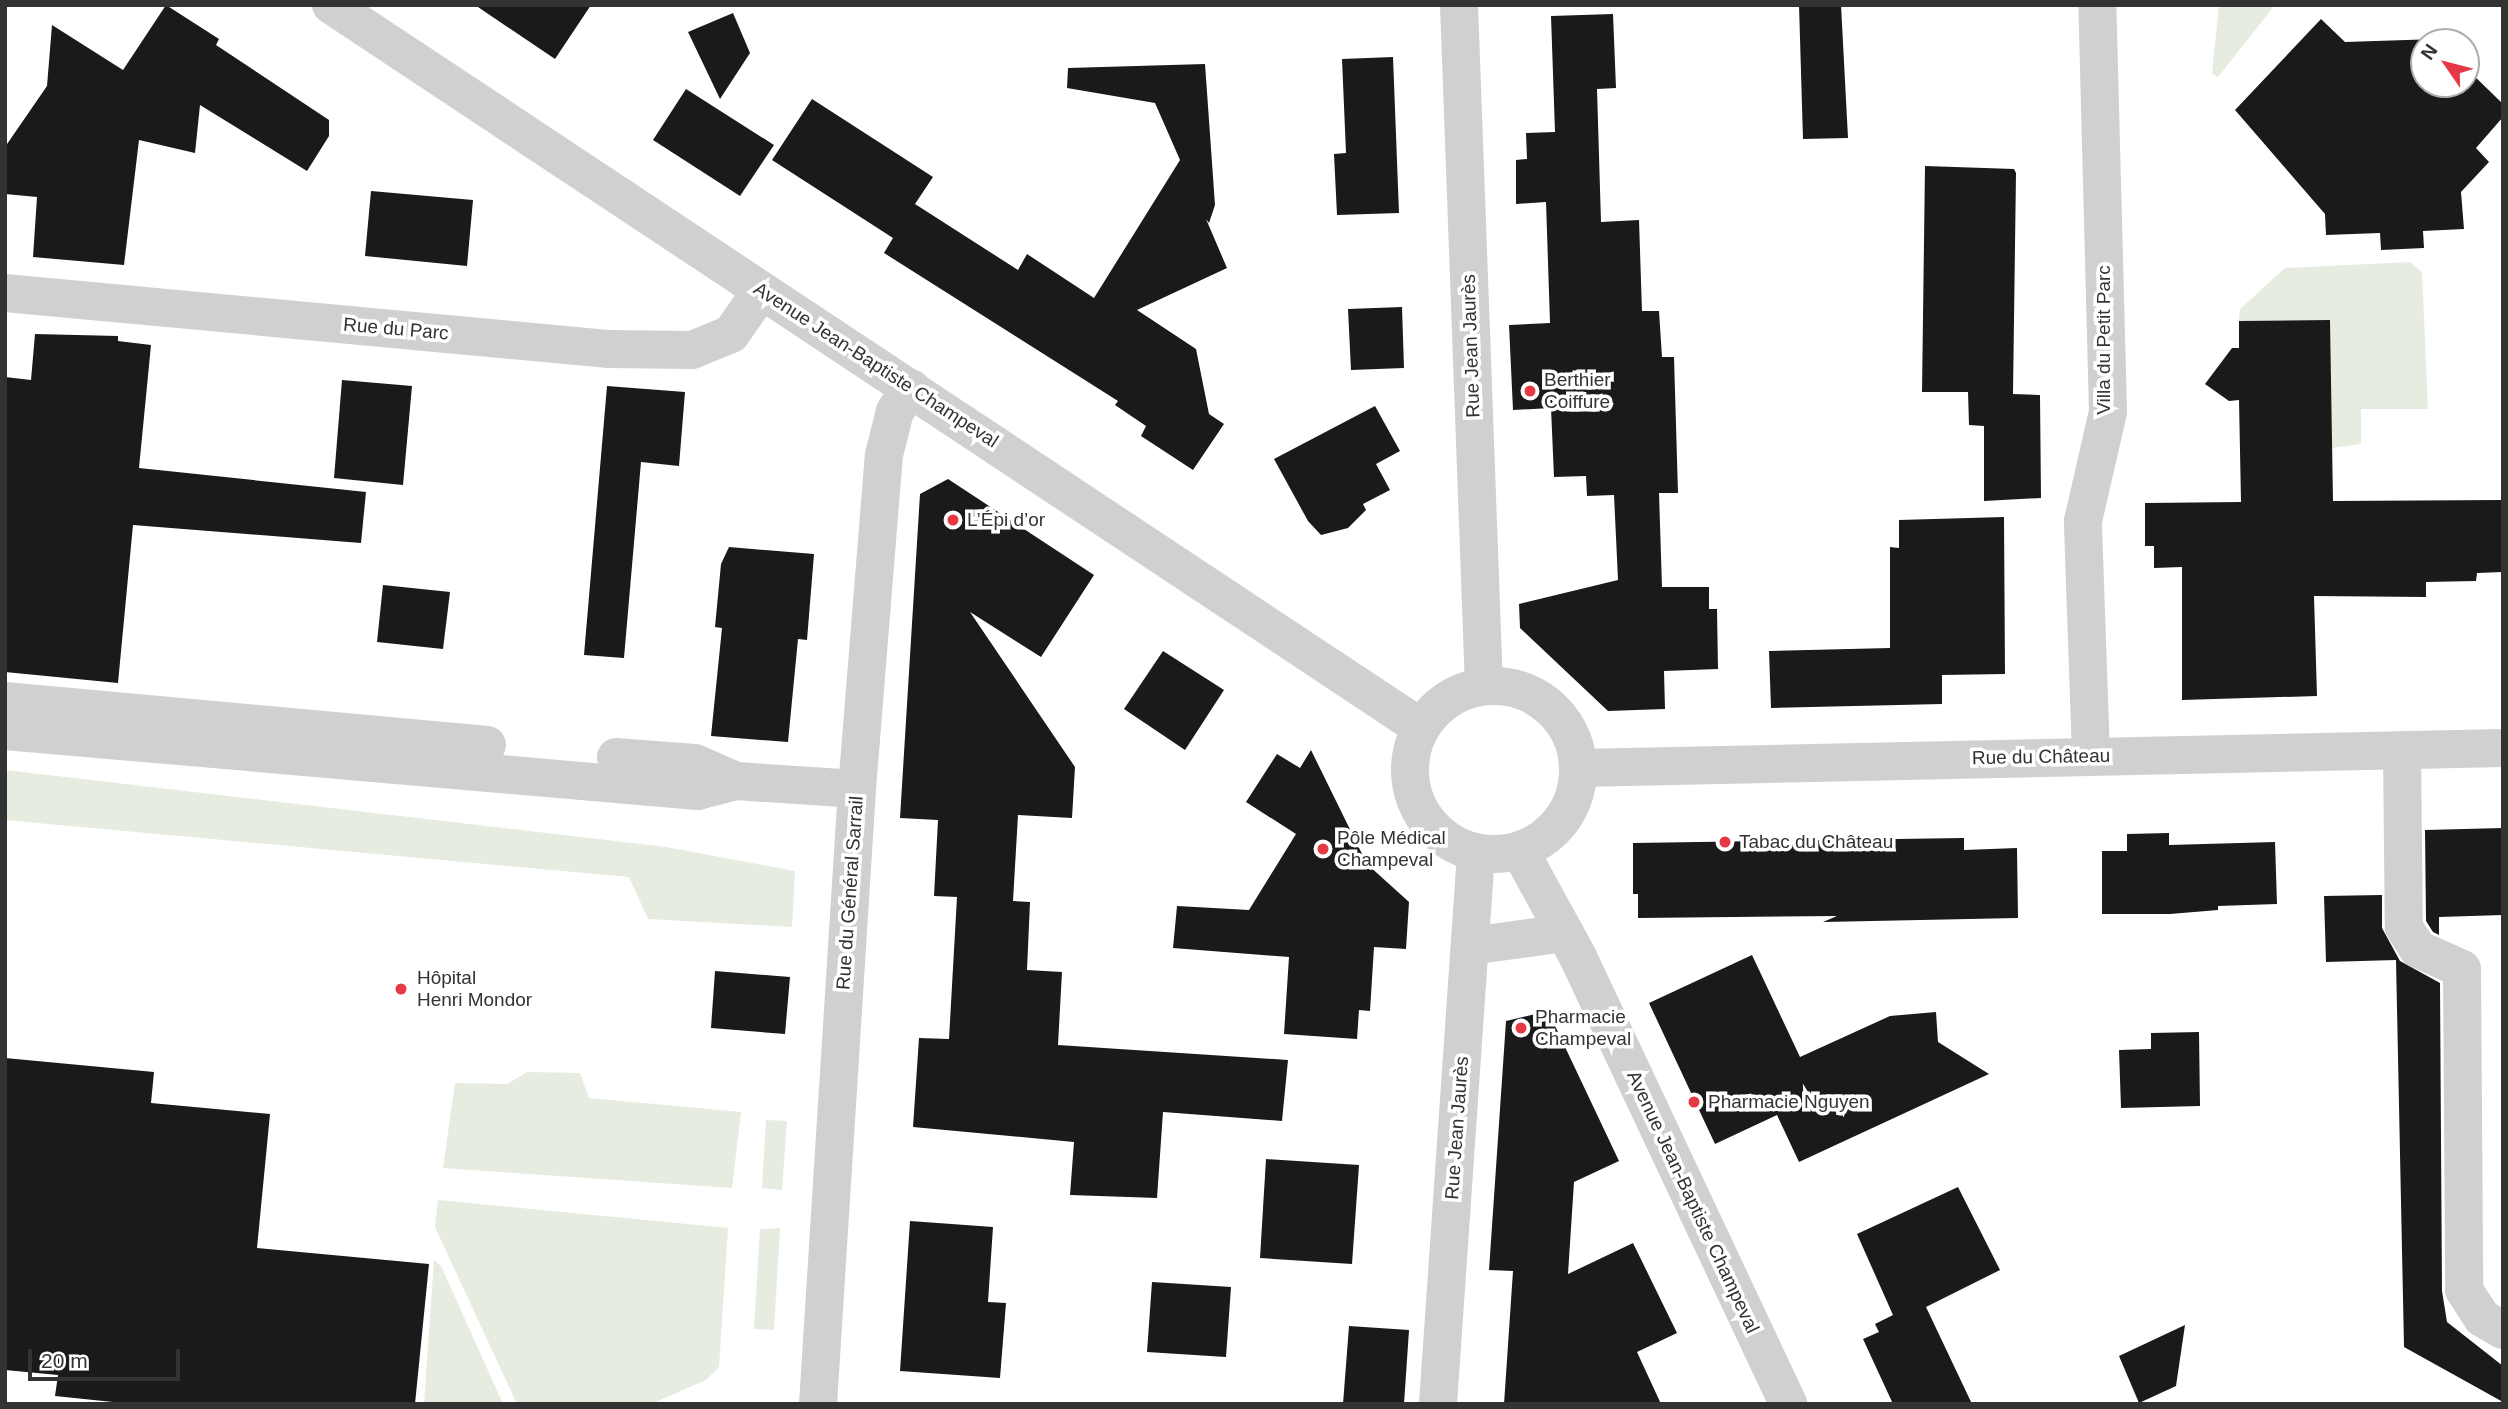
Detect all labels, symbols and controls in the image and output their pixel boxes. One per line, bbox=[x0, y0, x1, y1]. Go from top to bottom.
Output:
north arrow bbox=[2410, 28, 2480, 98]
text: N bbox=[2416, 40, 2442, 63]
street label: Villa du Petit Parc bbox=[2093, 265, 2115, 415]
street label: Rue Jean Jaurès bbox=[1457, 274, 1485, 418]
street label: Avenue Jean-Baptiste Champeval bbox=[749, 277, 1003, 453]
street label: Rue du Parc bbox=[342, 313, 450, 345]
place label: Berthier Coiffure bbox=[1544, 369, 1611, 413]
marker: Berthier Coiffure bbox=[1522, 383, 1538, 399]
place label: L’Épi d’or bbox=[967, 509, 1045, 531]
marker: L’Épi d’or bbox=[945, 512, 961, 528]
street label: Rue du Château bbox=[1972, 744, 2110, 770]
street label: Rue du Général Sarrail bbox=[832, 795, 868, 991]
place label: Pôle Médical Champeval bbox=[1337, 827, 1446, 871]
place label: Tabac du Château bbox=[1739, 831, 1893, 853]
marker: Tabac du Château bbox=[1717, 834, 1733, 850]
marker: Pôle Médical Champeval bbox=[1315, 841, 1331, 857]
place label: Hôpital Henri Mondor bbox=[417, 967, 532, 1011]
marker: Hôpital Henri Mondor bbox=[391, 979, 411, 999]
place label: Pharmacie Champeval bbox=[1535, 1006, 1631, 1050]
marker: Pharmacie Champeval bbox=[1513, 1020, 1529, 1036]
street label: Rue Jean Jaurès bbox=[1441, 1056, 1473, 1200]
street label: Avenue Jean-Baptiste Champeval bbox=[1622, 1067, 1764, 1337]
place label: Pharmacie Nguyen bbox=[1708, 1091, 1870, 1113]
marker: Pharmacie Nguyen bbox=[1686, 1094, 1702, 1110]
scale bar bbox=[32, 1336, 184, 1380]
text: 20 m bbox=[41, 1349, 88, 1372]

